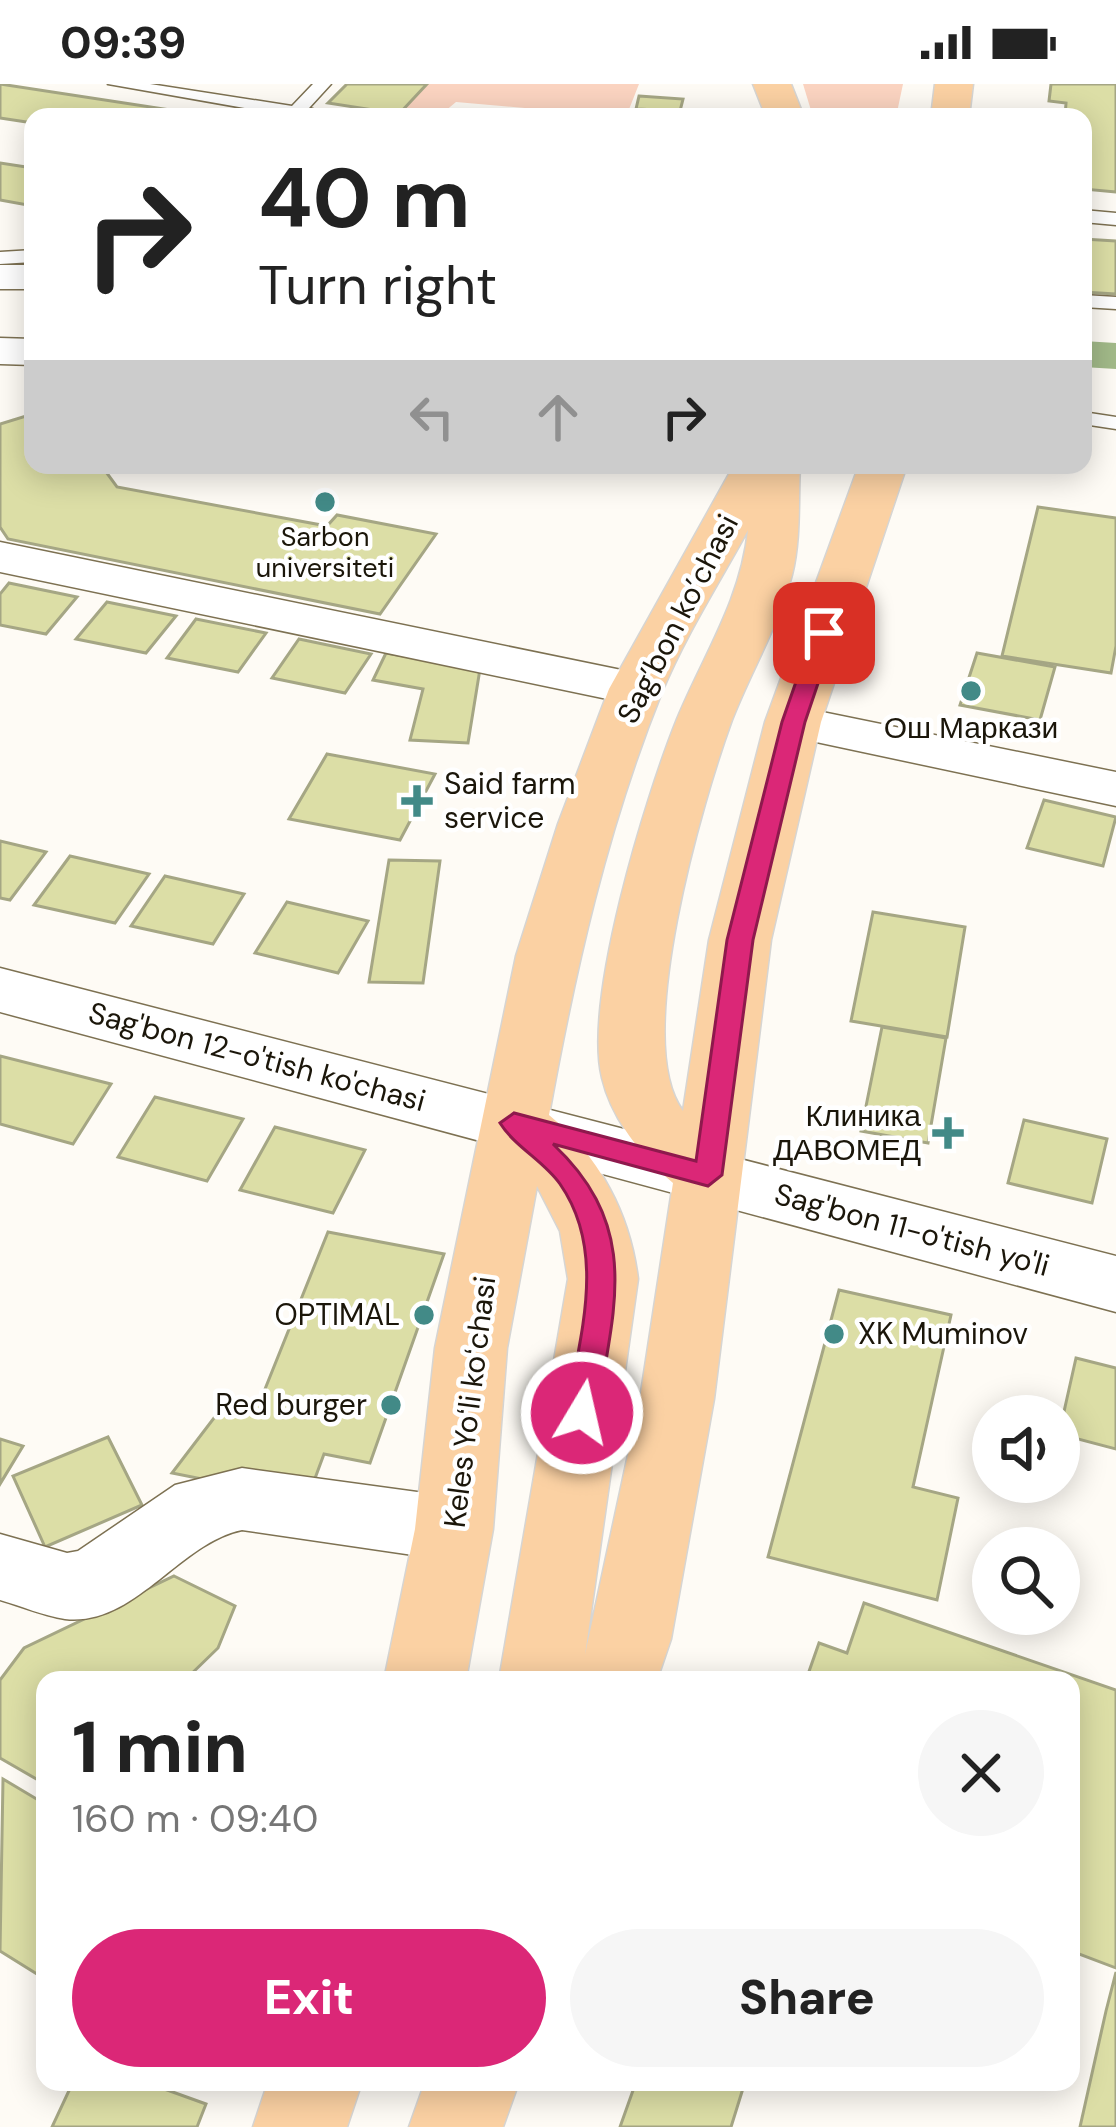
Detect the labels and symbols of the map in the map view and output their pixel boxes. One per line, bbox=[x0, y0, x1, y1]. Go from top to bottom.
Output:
marker: Sarbon universiteti bbox=[312, 489, 338, 515]
street label: Sag’bon ko’chasi bbox=[608, 508, 747, 730]
place label: Sarbon universiteti bbox=[256, 519, 394, 585]
pin bbox=[773, 582, 875, 684]
marker: Ош Маркази bbox=[958, 678, 984, 704]
place label: Ош Маркази bbox=[884, 708, 1058, 747]
place label: Said farm service bbox=[444, 764, 575, 837]
marker: Said farm service bbox=[401, 785, 433, 817]
street label: Sag'bon 12-o'tish ko'chasi bbox=[84, 993, 430, 1120]
place label: Клиника ДАВОМЕД bbox=[773, 1096, 921, 1169]
marker: Клиника ДАВОМЕД bbox=[932, 1117, 964, 1149]
street label: Sag'bon 11-o'tish yo'li bbox=[770, 1174, 1054, 1285]
street label: Keles Yoʻli koʻchasi bbox=[435, 1274, 504, 1530]
place label: OPTIMAL bbox=[275, 1295, 400, 1334]
marker: OPTIMAL bbox=[411, 1302, 437, 1328]
place label: XK Muminov bbox=[858, 1314, 1028, 1353]
marker: XK Muminov bbox=[821, 1321, 847, 1347]
position arrow bbox=[519, 1350, 645, 1476]
place label: Red burger bbox=[215, 1385, 367, 1424]
marker: Red burger bbox=[378, 1392, 404, 1418]

